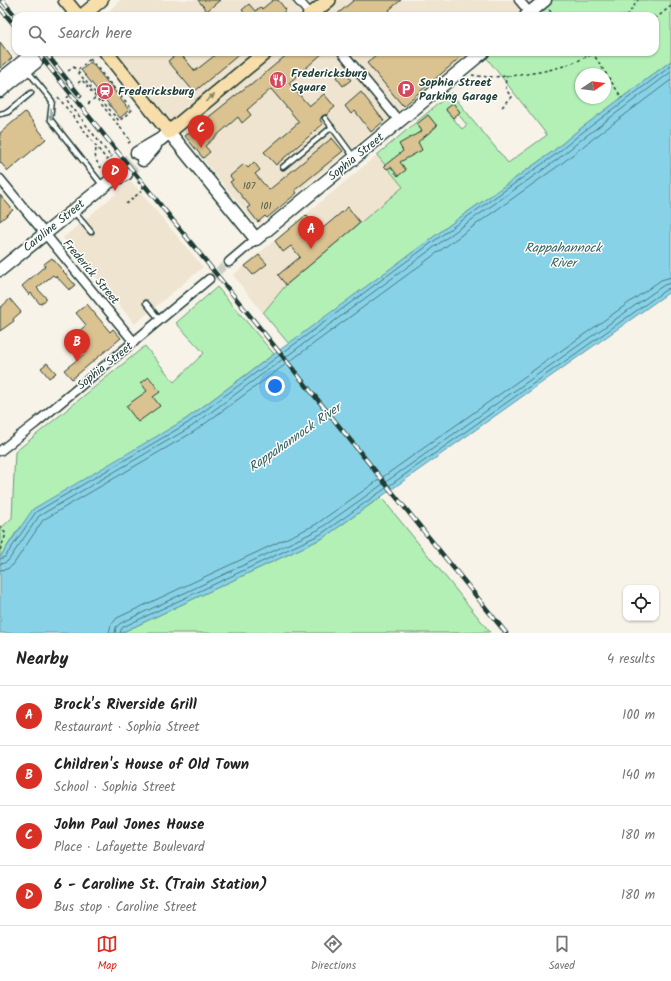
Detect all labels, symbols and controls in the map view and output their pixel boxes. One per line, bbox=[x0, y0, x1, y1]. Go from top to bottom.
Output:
search box bbox=[12, 12, 659, 56]
text: Search here bbox=[58, 22, 132, 46]
icon: search bbox=[26, 23, 48, 45]
place label: Fredericksburg Square bbox=[291, 64, 368, 97]
north arrow bbox=[575, 68, 611, 104]
restaurant icon: Fredericksburg Square bbox=[268, 70, 288, 90]
place label: Sophia Street Parking Garage bbox=[419, 73, 498, 106]
parking icon: Sophia Street Parking Garage bbox=[396, 79, 416, 99]
station icon: Fredericksburg bbox=[95, 81, 115, 101]
place label: Fredericksburg bbox=[118, 82, 195, 101]
one-way arrow bbox=[204, 94, 215, 103]
one-way arrow bbox=[48, 108, 55, 120]
pin: C bbox=[188, 115, 214, 148]
street label: Sophia Street bbox=[324, 128, 389, 186]
pin: D bbox=[102, 158, 128, 191]
house number: 107 bbox=[243, 178, 256, 194]
street label: Caroline Street bbox=[19, 195, 89, 257]
house number: 101 bbox=[260, 198, 272, 214]
pin: A bbox=[298, 216, 324, 249]
street label: Frederick Street bbox=[58, 235, 124, 309]
water label: Rappahannock River bbox=[525, 238, 603, 274]
pin: B bbox=[64, 329, 90, 362]
street label: Sophia Street bbox=[73, 337, 138, 395]
your location bbox=[265, 376, 285, 396]
water label: Rappahannock River bbox=[245, 397, 348, 478]
map controls bbox=[623, 585, 659, 621]
button: locate bbox=[623, 585, 659, 621]
text: Nearby bbox=[16, 646, 68, 673]
text: 4 results bbox=[607, 649, 655, 670]
text: Brock's Riverside Grill bbox=[54, 693, 197, 717]
text: A bbox=[25, 705, 33, 726]
text: 100 m bbox=[622, 705, 655, 726]
text: Restaurant · Sophia Street bbox=[54, 717, 200, 738]
text: Children's House of Old Town bbox=[54, 753, 249, 777]
text: B bbox=[25, 765, 33, 786]
text: 140 m bbox=[622, 765, 655, 786]
text: School · Sophia Street bbox=[54, 777, 175, 798]
text: John Paul Jones House bbox=[54, 813, 204, 837]
text: C bbox=[25, 825, 33, 846]
text: 180 m bbox=[621, 825, 655, 846]
text: Place · Lafayette Boulevard bbox=[54, 837, 205, 858]
text: 6 - Caroline St. (Train Station) bbox=[54, 873, 267, 897]
text: D bbox=[25, 885, 33, 906]
text: 180 m bbox=[621, 885, 655, 906]
text: Bus stop · Caroline Street bbox=[54, 897, 197, 918]
tab: Map bbox=[96, 933, 118, 975]
tab: Directions bbox=[311, 933, 356, 975]
tab: Saved bbox=[549, 933, 575, 975]

